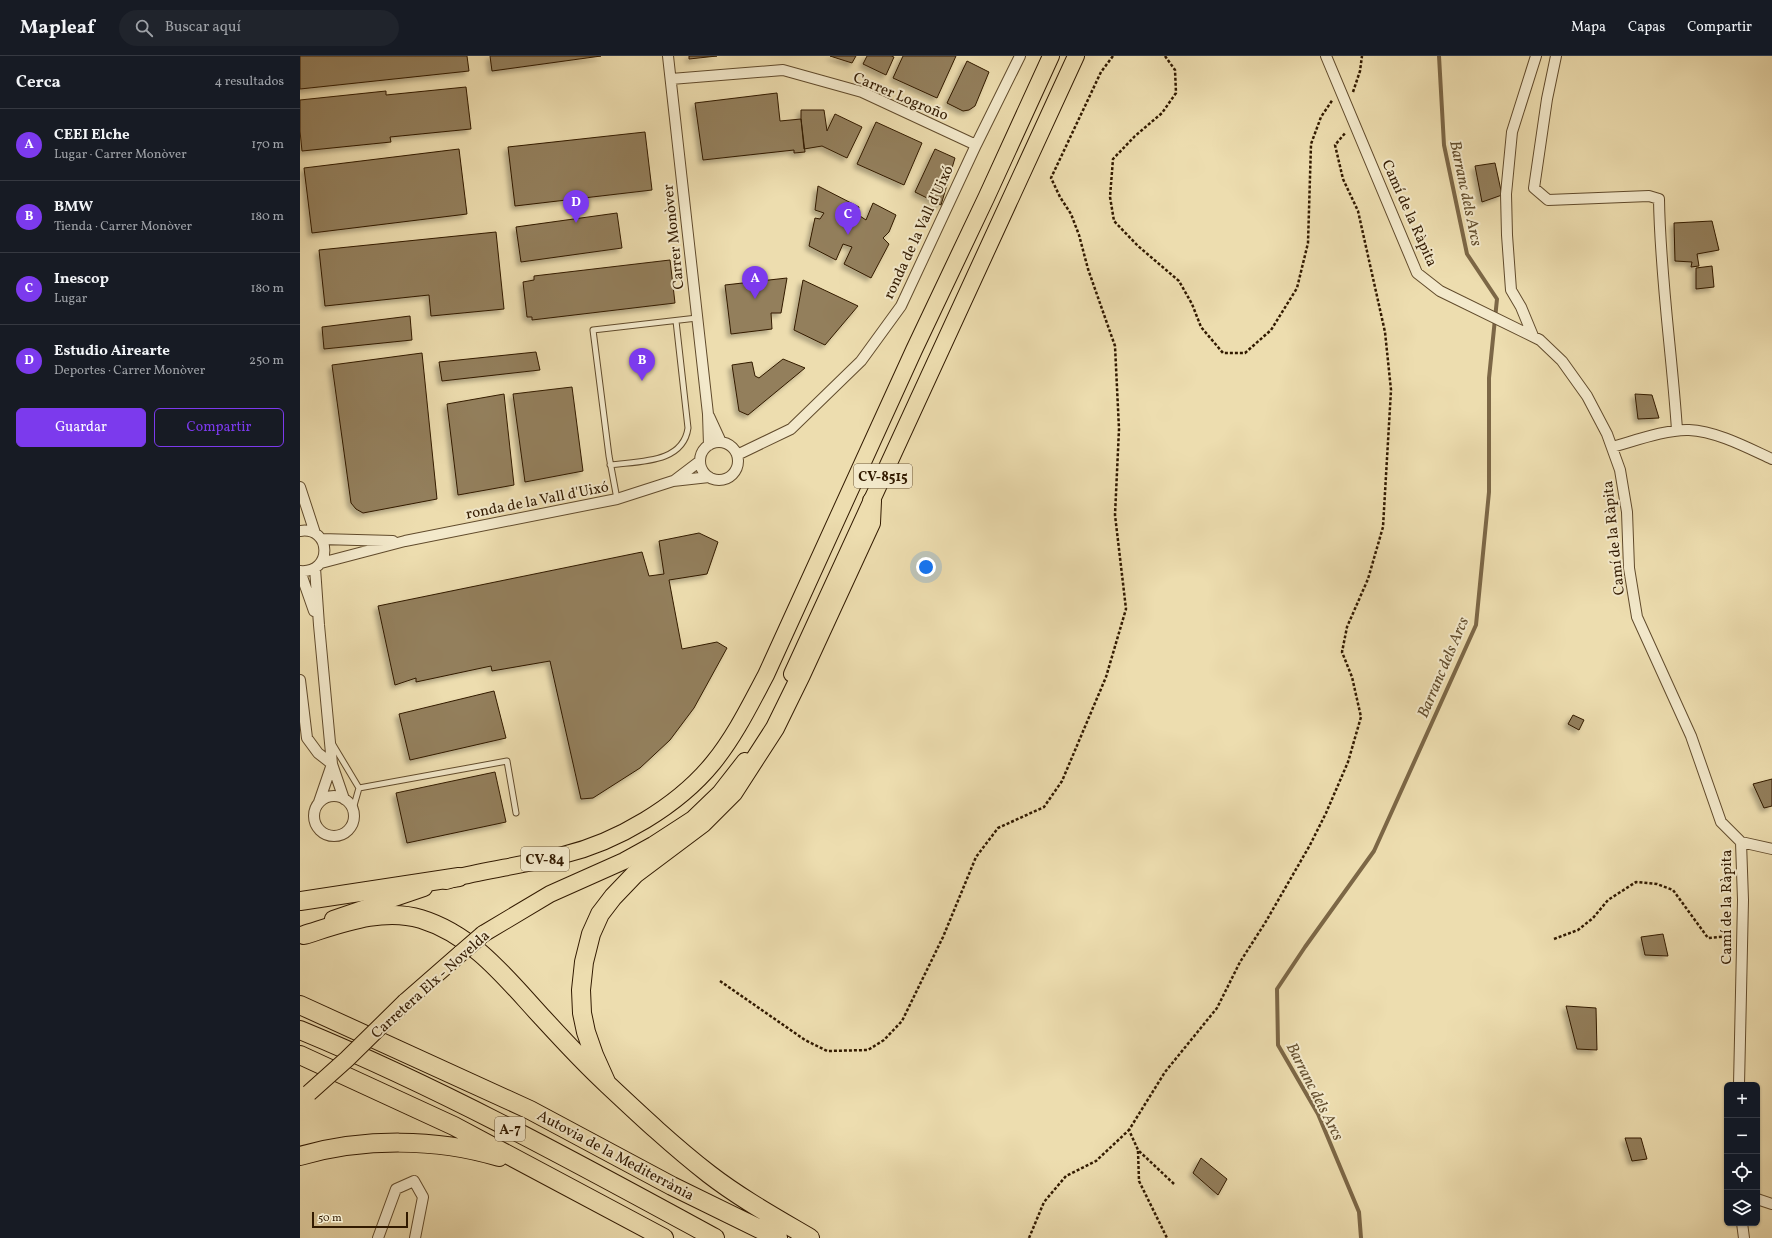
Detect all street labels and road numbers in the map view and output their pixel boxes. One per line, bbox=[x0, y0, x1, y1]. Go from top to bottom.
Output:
street label: Carrer Logroño bbox=[850, 68, 951, 127]
street label: Camí de la Ràpita bbox=[1376, 157, 1442, 270]
street label: ronda de la Vall d'Uixó bbox=[879, 162, 960, 303]
street label: Carrer Monòver bbox=[659, 183, 690, 291]
road number: CV-8515 bbox=[854, 464, 912, 488]
street label: ronda de la Vall d'Uixó bbox=[464, 477, 611, 526]
street label: Camí de la Ràpita bbox=[1598, 479, 1631, 596]
road number: CV-84 bbox=[521, 847, 569, 871]
street label: Camí de la Ràpita bbox=[1717, 849, 1738, 965]
street label: Carretera Elx - Novelda bbox=[367, 926, 495, 1044]
street label: Autovia de la Mediterrània bbox=[533, 1106, 698, 1207]
road number: A-7 bbox=[495, 1117, 525, 1141]

